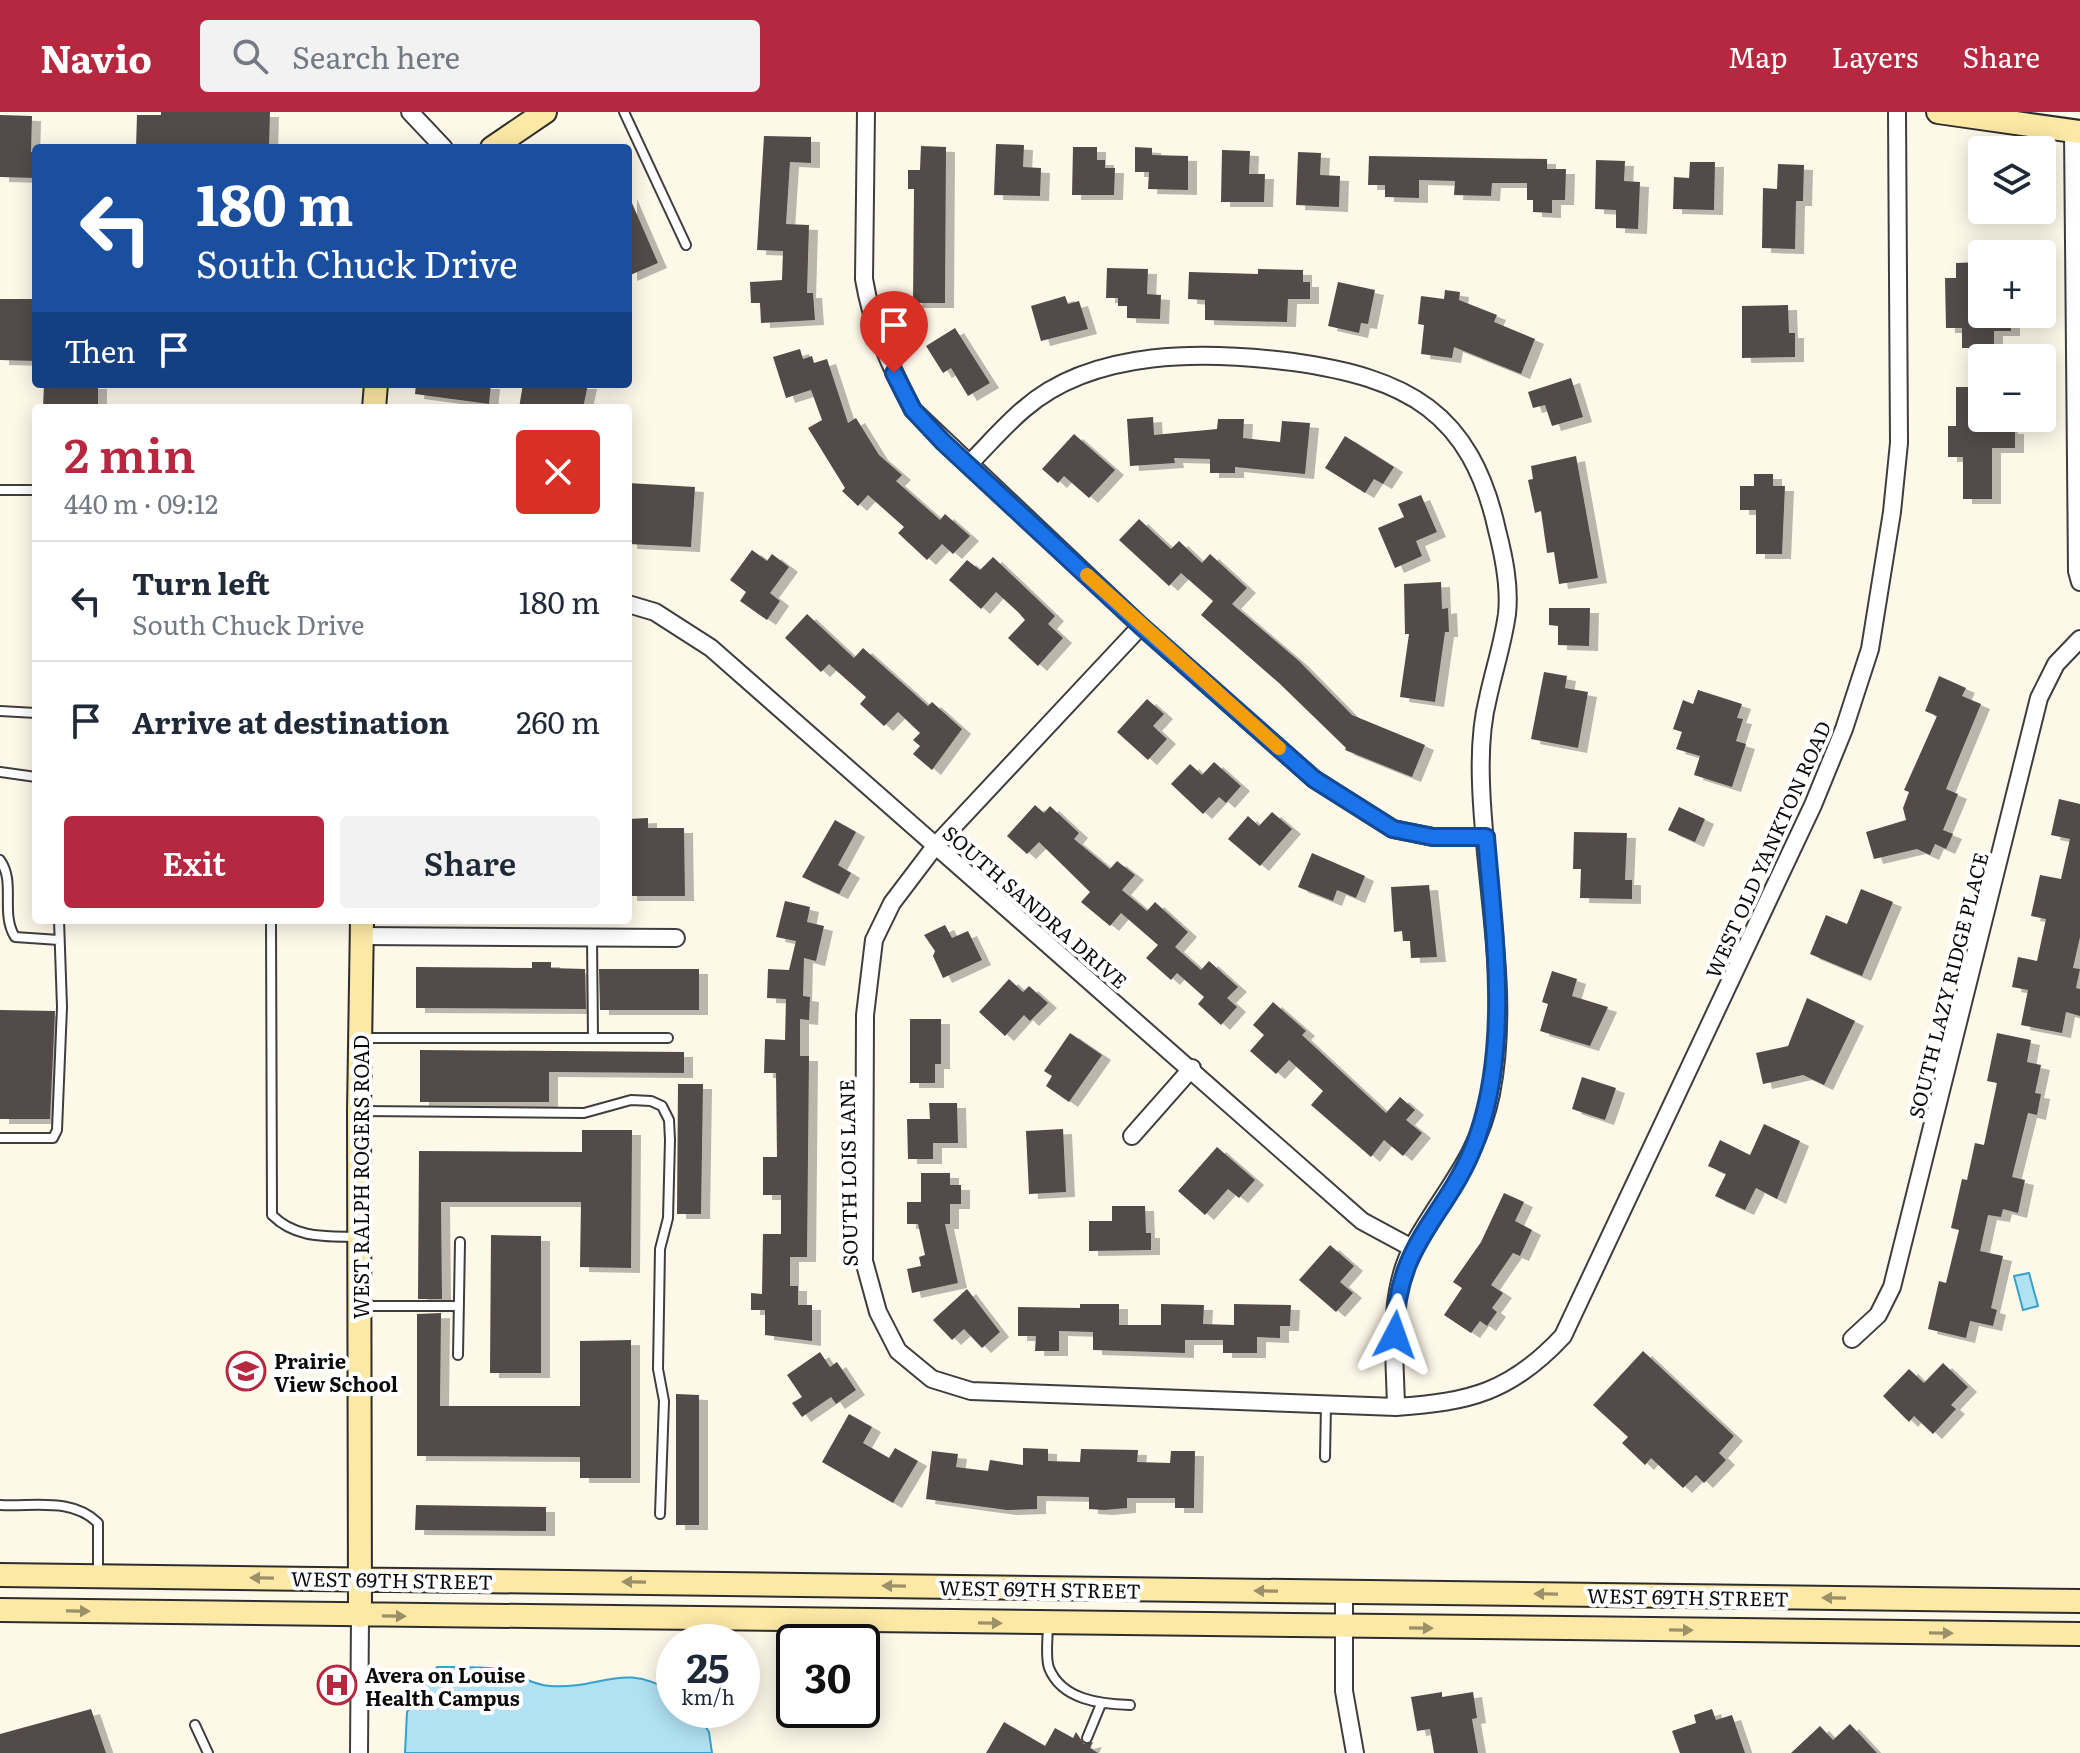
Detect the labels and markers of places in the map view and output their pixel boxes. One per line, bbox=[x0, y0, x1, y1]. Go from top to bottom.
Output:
pin bbox=[860, 291, 928, 373]
place label: Prairie View School bbox=[274, 1345, 398, 1398]
school or university icon: Prairie View School bbox=[225, 1350, 267, 1392]
place label: Avera on Louise Health Campus bbox=[365, 1659, 525, 1712]
hospital icon: Avera on Louise Health Campus bbox=[316, 1664, 358, 1706]

